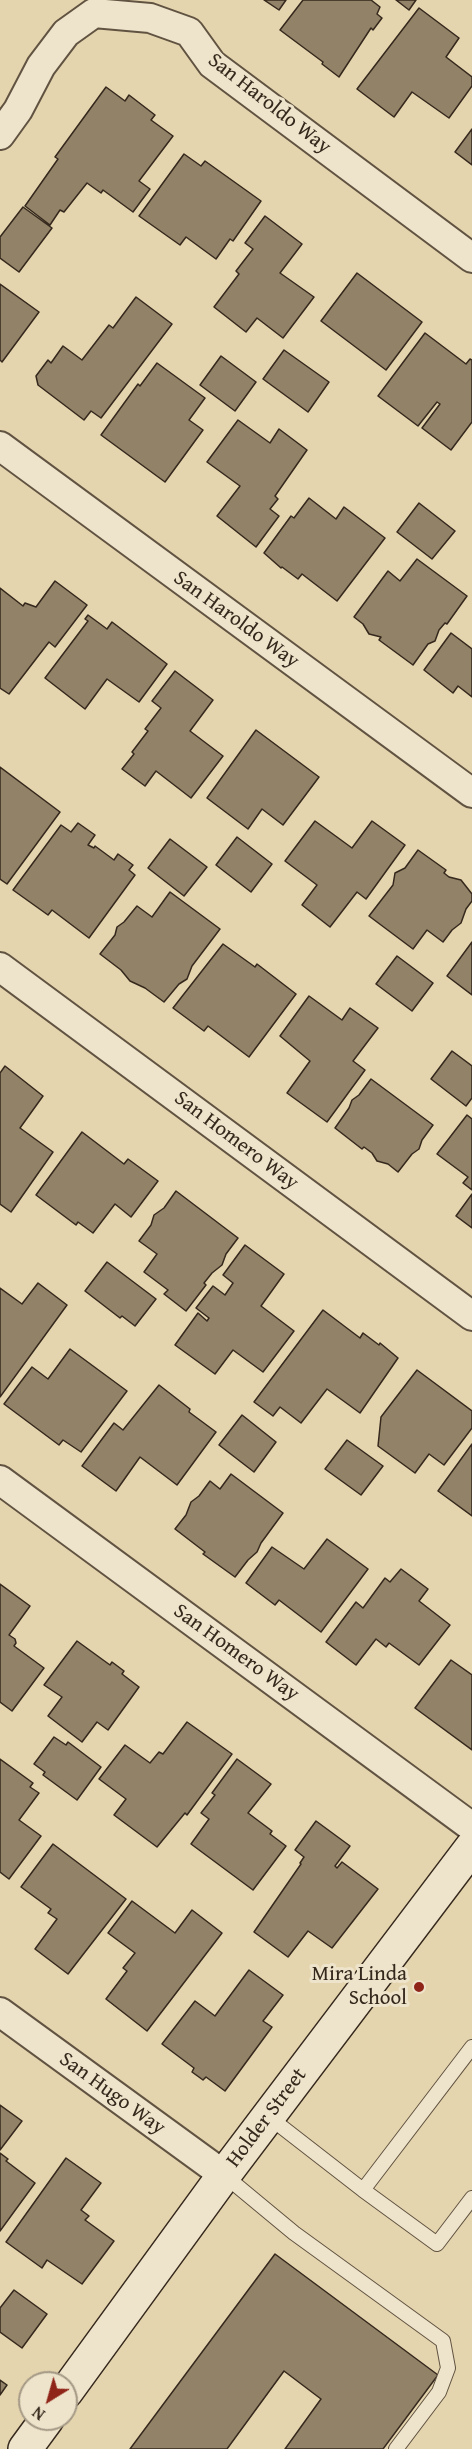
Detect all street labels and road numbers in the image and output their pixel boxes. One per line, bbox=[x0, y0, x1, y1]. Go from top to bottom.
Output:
street label: San Haroldo Way bbox=[202, 48, 336, 160]
street label: San Haroldo Way bbox=[168, 566, 304, 674]
street label: San Homero Way bbox=[169, 1086, 303, 1196]
street label: San Homero Way bbox=[168, 1599, 304, 1707]
street label: San Hugo Way bbox=[54, 2047, 170, 2141]
street label: Holder Street bbox=[221, 2063, 313, 2173]

